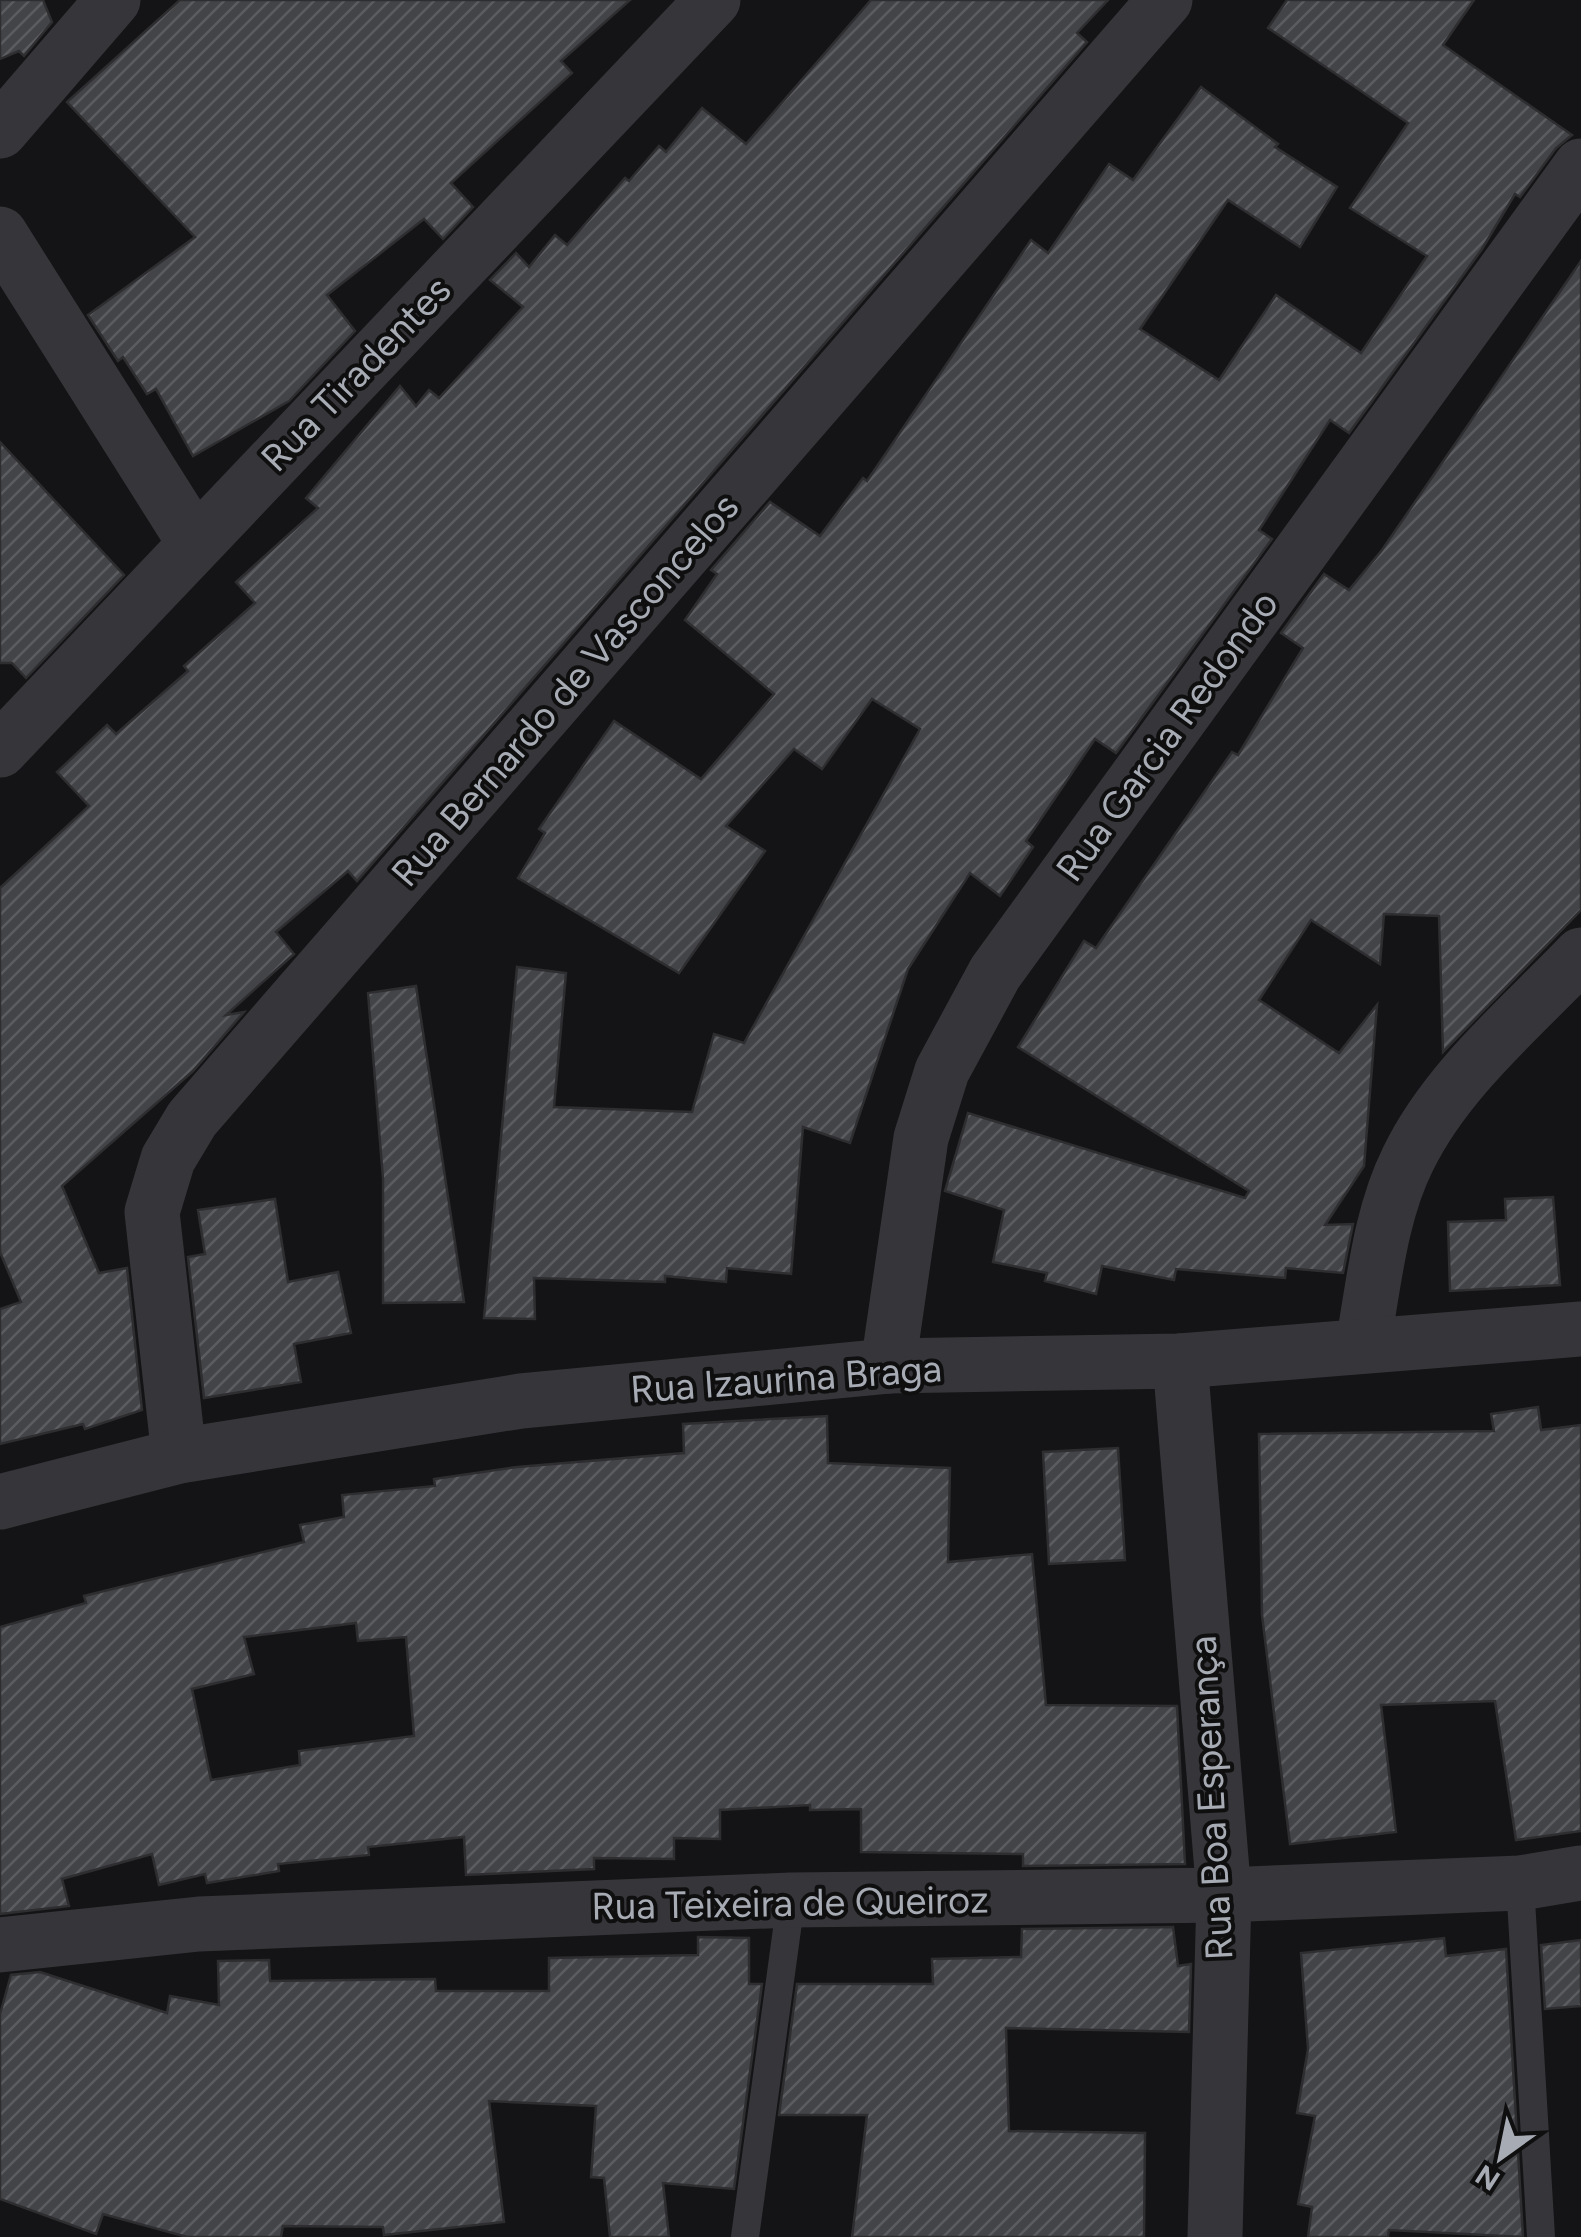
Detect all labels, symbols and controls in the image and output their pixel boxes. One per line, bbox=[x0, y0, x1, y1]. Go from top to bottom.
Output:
street label: Rua Tiradentes bbox=[252, 267, 460, 481]
street label: Rua Bernardo de Vasconcelos bbox=[382, 484, 748, 896]
street label: Rua Garcia Redondo bbox=[1046, 582, 1288, 890]
street label: Rua Izaurina Braga bbox=[629, 1345, 943, 1413]
street label: Rua Boa Esperança bbox=[1180, 1635, 1242, 1961]
street label: Rua Teixeira de Queiroz bbox=[591, 1877, 989, 1929]
north arrow bbox=[1451, 2107, 1551, 2207]
text: N bbox=[1469, 2158, 1506, 2198]

